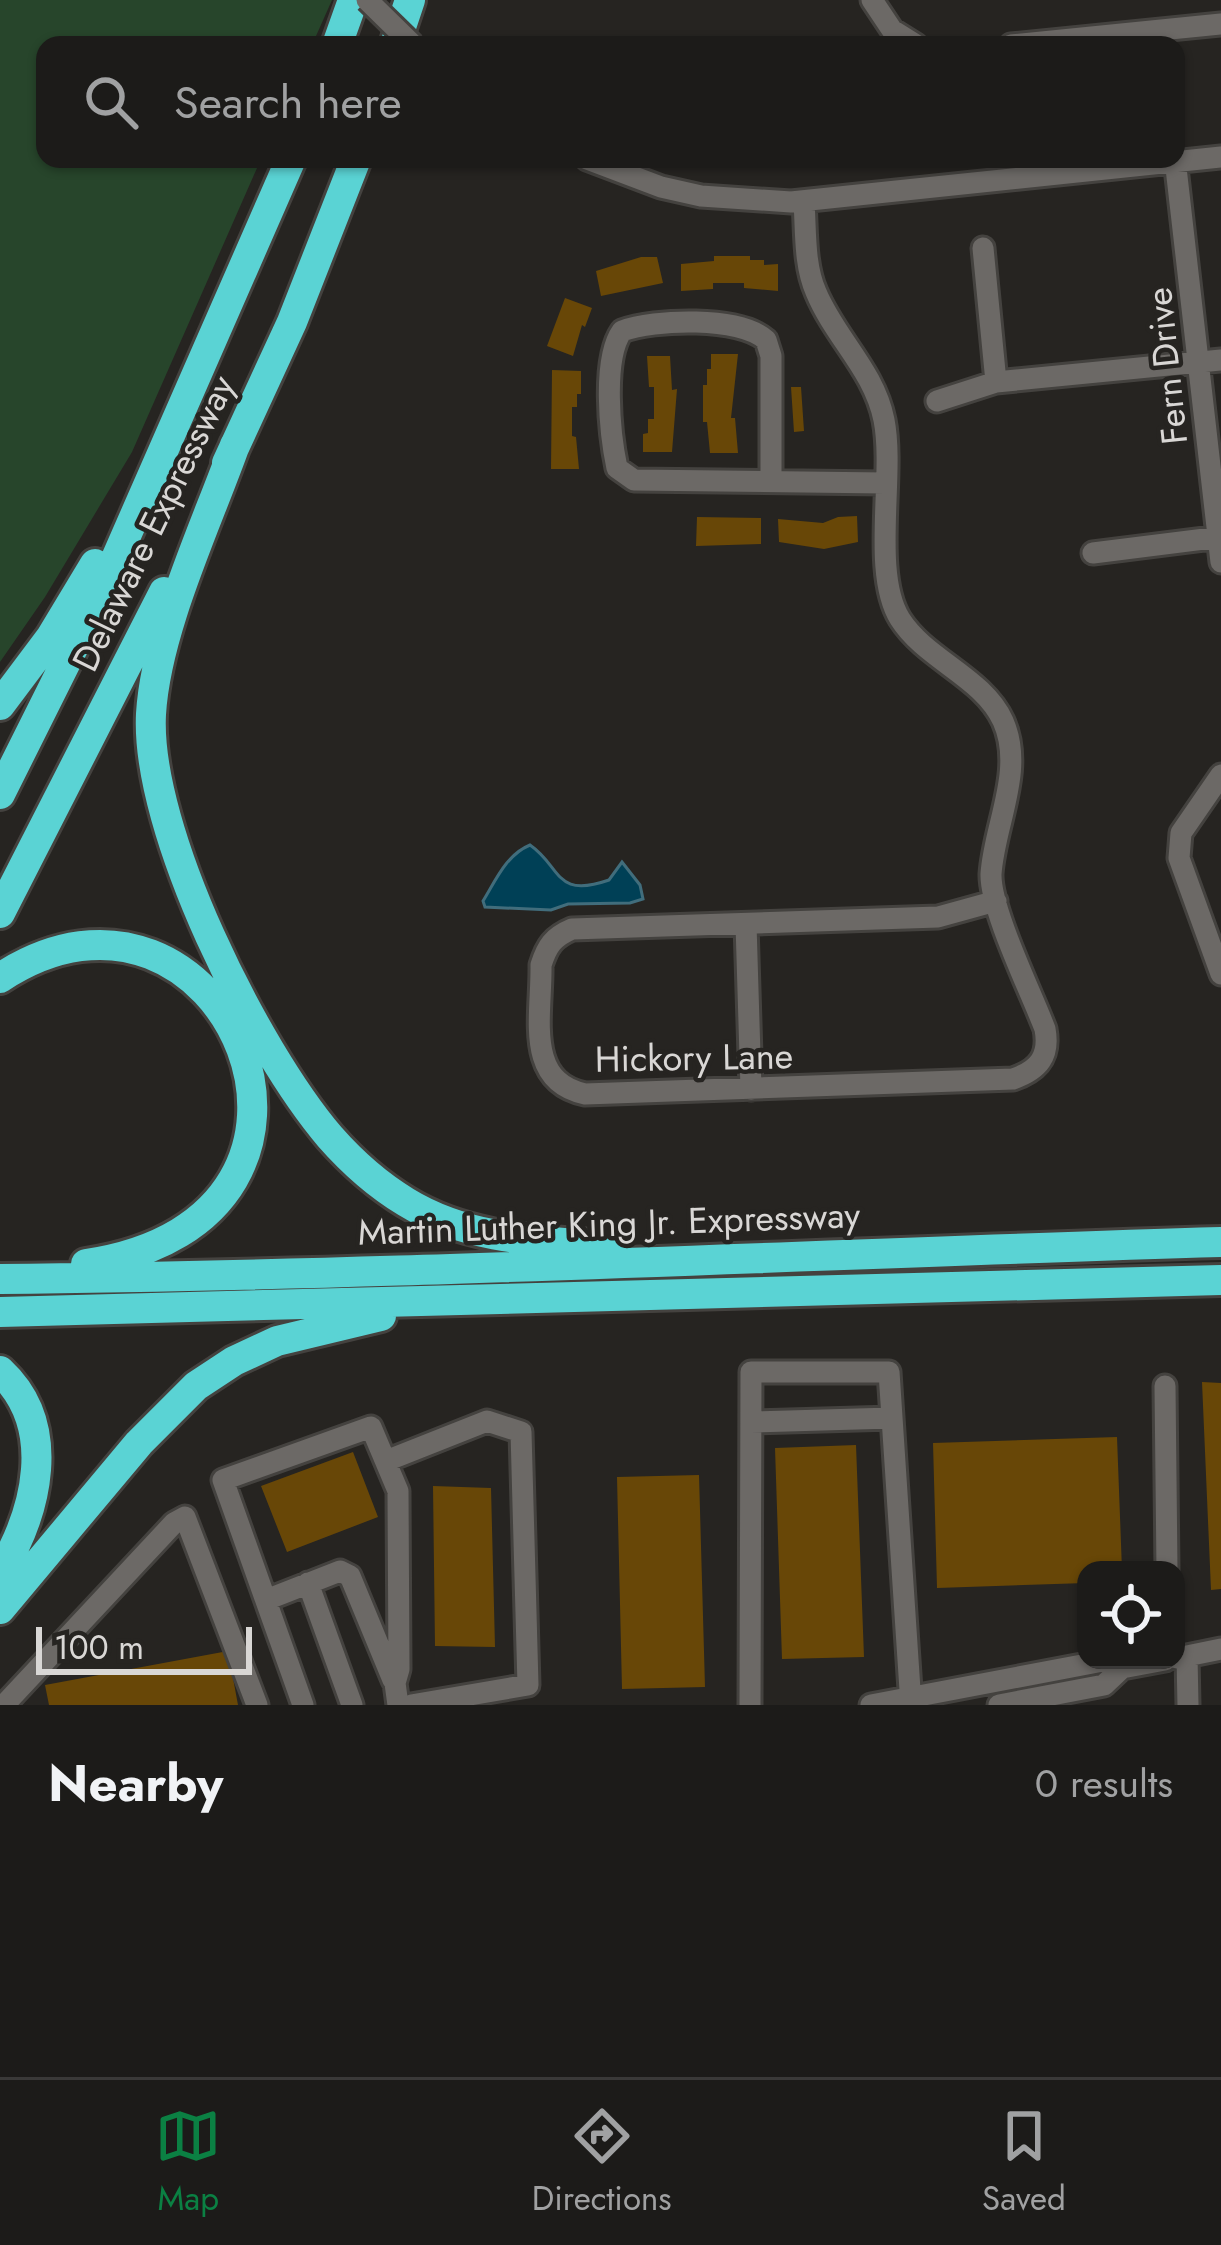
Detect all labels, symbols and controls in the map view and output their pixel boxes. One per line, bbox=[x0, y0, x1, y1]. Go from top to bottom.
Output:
search box bbox=[36, 36, 1185, 168]
icon: search bbox=[78, 69, 144, 135]
text: Search here bbox=[174, 70, 402, 135]
street label: Fern Drive bbox=[1132, 285, 1200, 447]
street label: Delaware Expressway bbox=[59, 366, 247, 680]
street label: Hickory Lane bbox=[594, 1029, 794, 1085]
street label: Martin Luther King Jr. Expressway bbox=[357, 1188, 861, 1258]
map controls bbox=[1077, 1561, 1185, 1669]
button: locate bbox=[1077, 1561, 1185, 1669]
scale bar bbox=[36, 1621, 252, 1674]
text: 100 m bbox=[54, 1624, 144, 1671]
text: Nearby bbox=[48, 1746, 223, 1820]
text: 0 results bbox=[1035, 1755, 1173, 1812]
tab: Map bbox=[155, 2103, 221, 2222]
tab: Directions bbox=[532, 2103, 672, 2222]
tab: Saved bbox=[982, 2103, 1066, 2222]

